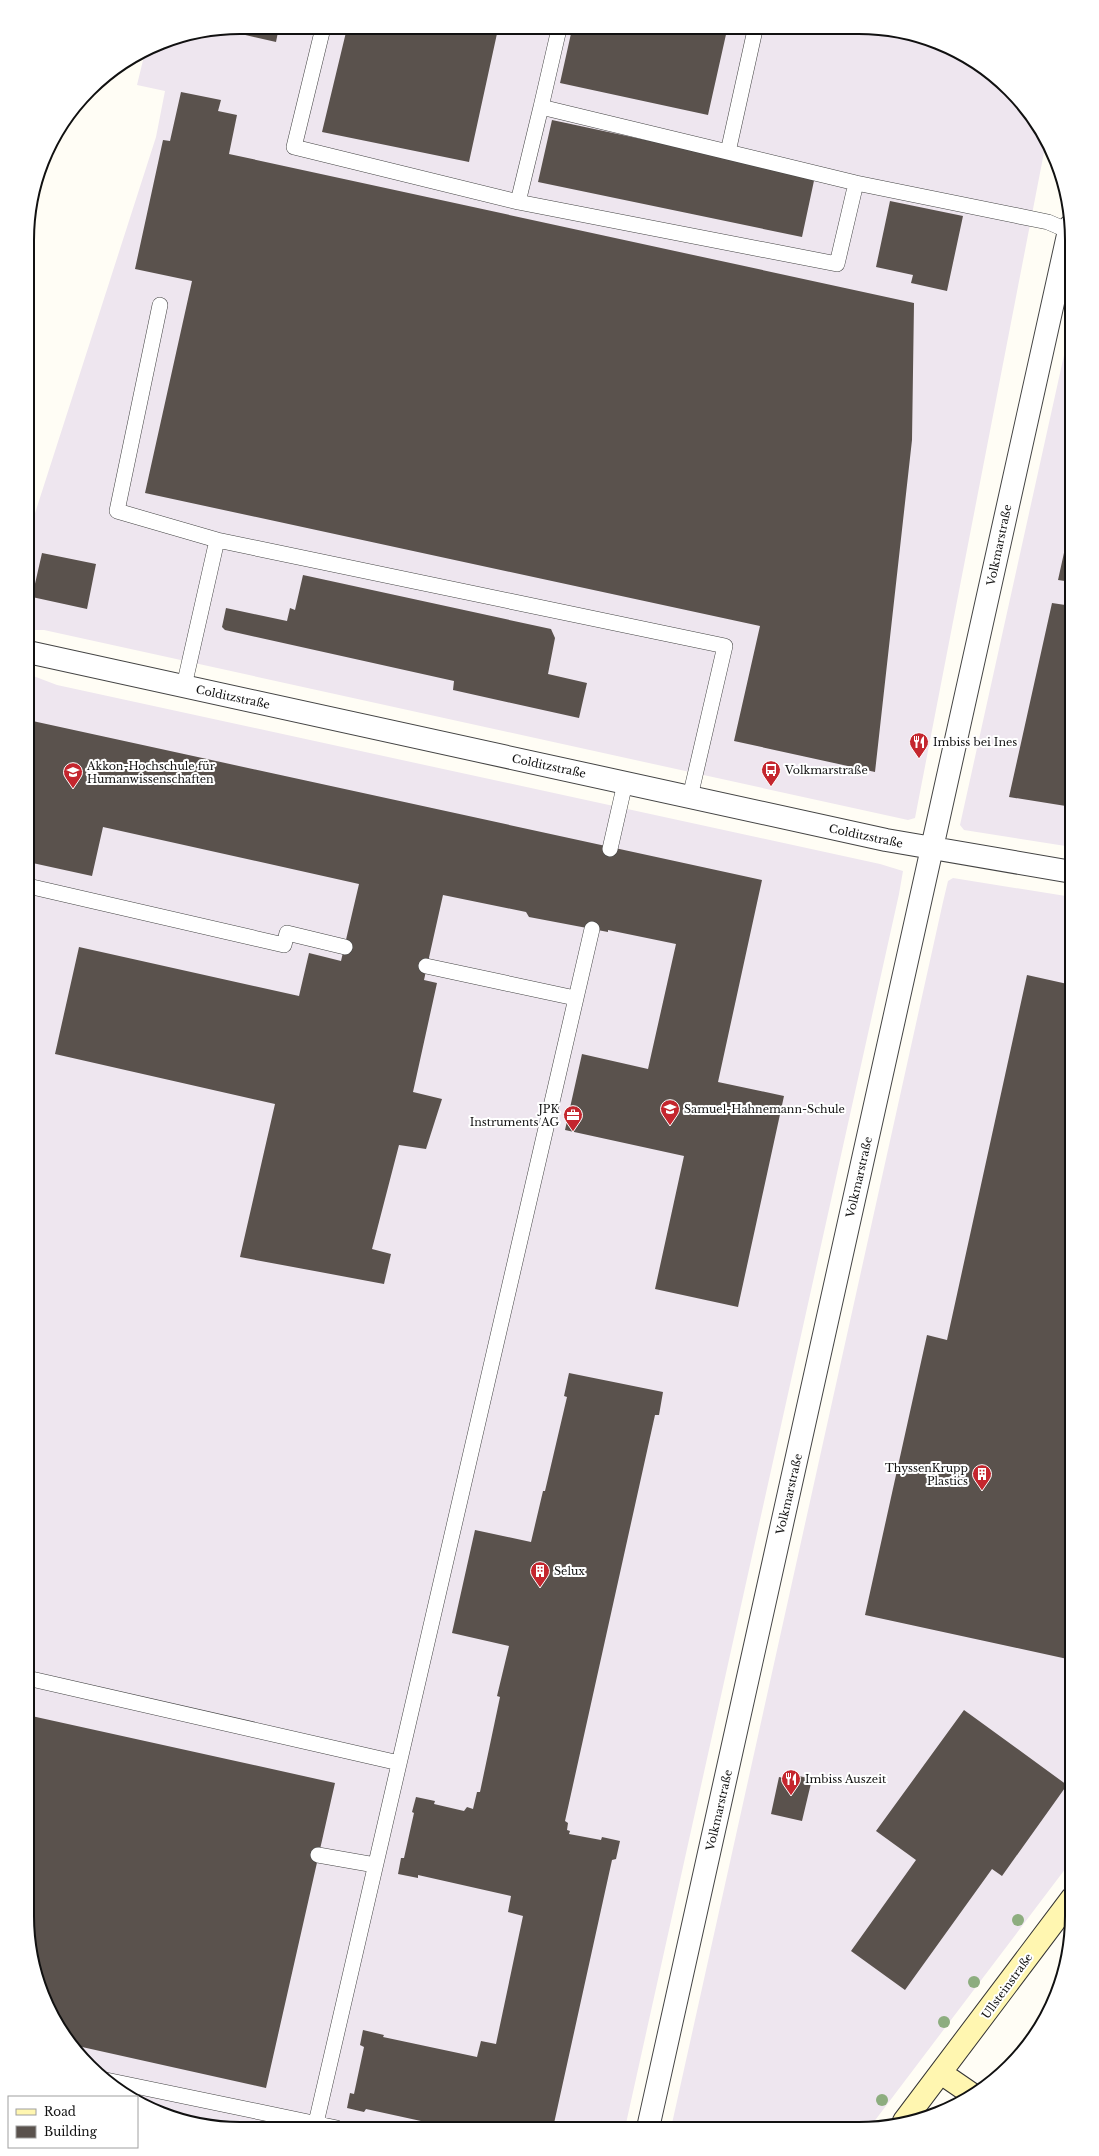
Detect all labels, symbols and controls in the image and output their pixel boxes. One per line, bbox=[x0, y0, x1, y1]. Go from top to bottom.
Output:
street label: Volkmarstraße bbox=[983, 503, 1014, 588]
street label: Colditzstraße bbox=[195, 682, 271, 712]
restaurant icon: Imbiss bei Ines bbox=[908, 731, 930, 759]
place label: Imbiss bei Ines bbox=[933, 735, 1017, 749]
street label: Colditzstraße bbox=[511, 751, 587, 781]
place label: Akkon-Hochschule für Humanwissenschaften bbox=[86, 759, 216, 786]
bus stop icon: Volkmarstraße bbox=[760, 759, 782, 787]
school or university icon: Akkon-Hochschule für Humanwissenschaften bbox=[62, 761, 84, 789]
place label: Volkmarstraße bbox=[784, 763, 868, 777]
street label: Colditzstraße bbox=[828, 821, 904, 851]
school or university icon: Samuel-Hahnemann-Schule bbox=[659, 1098, 681, 1126]
place label: JPK Instruments AG bbox=[470, 1102, 559, 1129]
place label: Samuel-Hahnemann-Schule bbox=[684, 1102, 845, 1116]
office icon: JPK Instruments AG bbox=[562, 1104, 584, 1132]
street label: Volkmarstraße bbox=[843, 1135, 875, 1220]
street label: Volkmarstraße bbox=[773, 1452, 805, 1537]
place label: ThyssenKrupp Plastics bbox=[885, 1461, 968, 1488]
building icon: ThyssenKrupp Plastics bbox=[971, 1463, 993, 1491]
building icon: Selux bbox=[529, 1560, 551, 1588]
place label: Selux bbox=[554, 1564, 585, 1578]
street label: Volkmarstraße bbox=[703, 1768, 735, 1853]
restaurant icon: Imbiss Auszeit bbox=[780, 1768, 802, 1796]
place label: Imbiss Auszeit bbox=[805, 1772, 887, 1786]
street label: Ullsteinstraße bbox=[978, 1950, 1036, 2022]
legend bbox=[8, 2096, 138, 2148]
text: Road bbox=[44, 2104, 76, 2119]
text: Building bbox=[44, 2124, 98, 2139]

